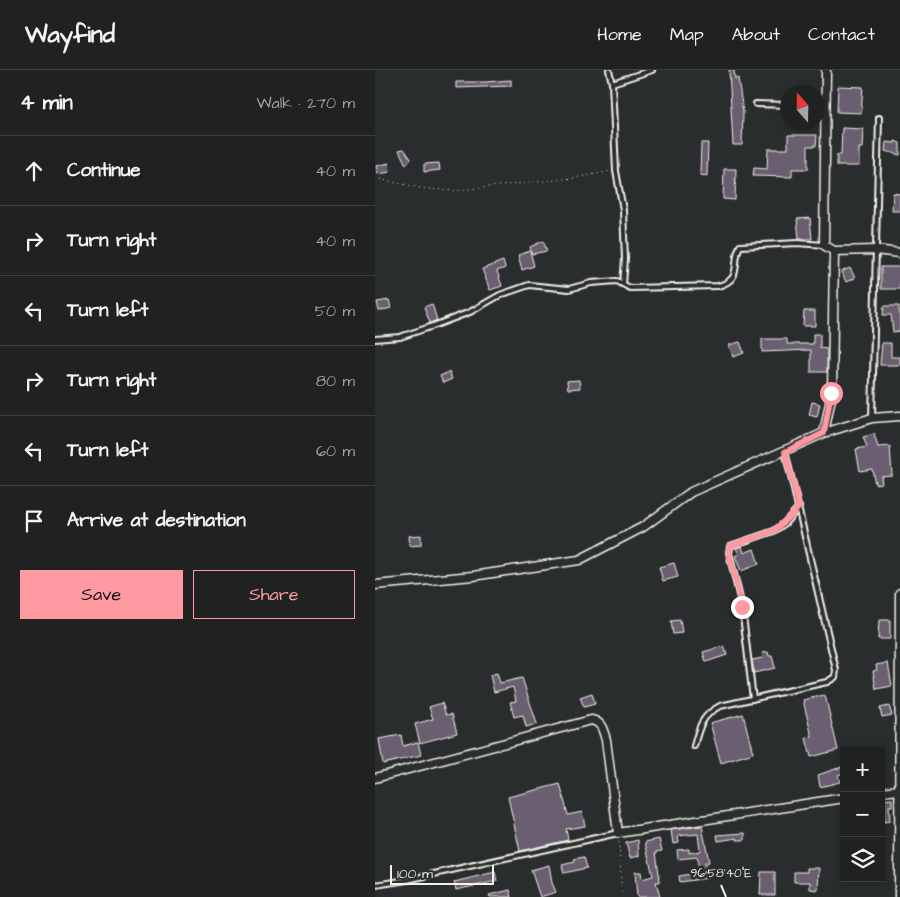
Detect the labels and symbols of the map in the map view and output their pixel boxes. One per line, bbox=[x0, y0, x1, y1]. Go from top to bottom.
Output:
north arrow bbox=[780, 85, 825, 130]
route start bbox=[820, 382, 843, 405]
route end bbox=[731, 596, 754, 619]
scale bar bbox=[390, 862, 494, 885]
text: 96°58'40"E bbox=[691, 865, 751, 882]

